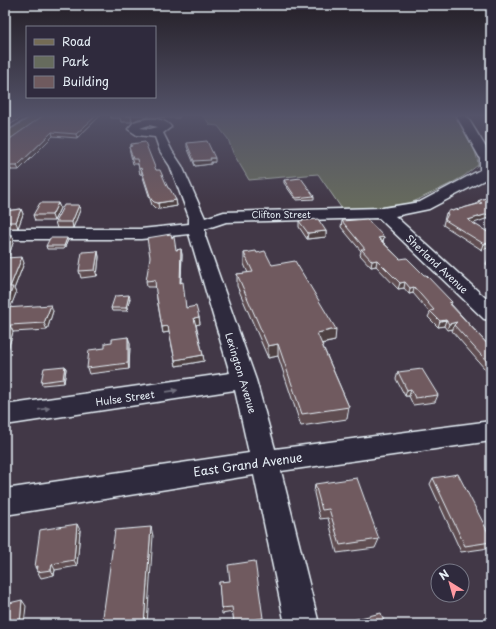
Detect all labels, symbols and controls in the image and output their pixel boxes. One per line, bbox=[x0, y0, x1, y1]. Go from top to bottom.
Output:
legend bbox=[26, 26, 156, 98]
text: Road bbox=[62, 32, 91, 50]
text: Park bbox=[62, 52, 89, 70]
text: Building bbox=[62, 72, 109, 90]
street label: Clifton Street bbox=[251, 207, 311, 221]
street label: Sherland Avenue bbox=[403, 231, 472, 297]
street label: Lexington Avenue bbox=[222, 330, 261, 416]
street label: Hulse Street bbox=[95, 386, 155, 409]
one-way arrow bbox=[166, 388, 178, 394]
one-way arrow bbox=[38, 406, 50, 412]
street label: East Grand Avenue bbox=[192, 447, 304, 481]
north arrow bbox=[430, 563, 470, 603]
text: N bbox=[435, 565, 453, 584]

